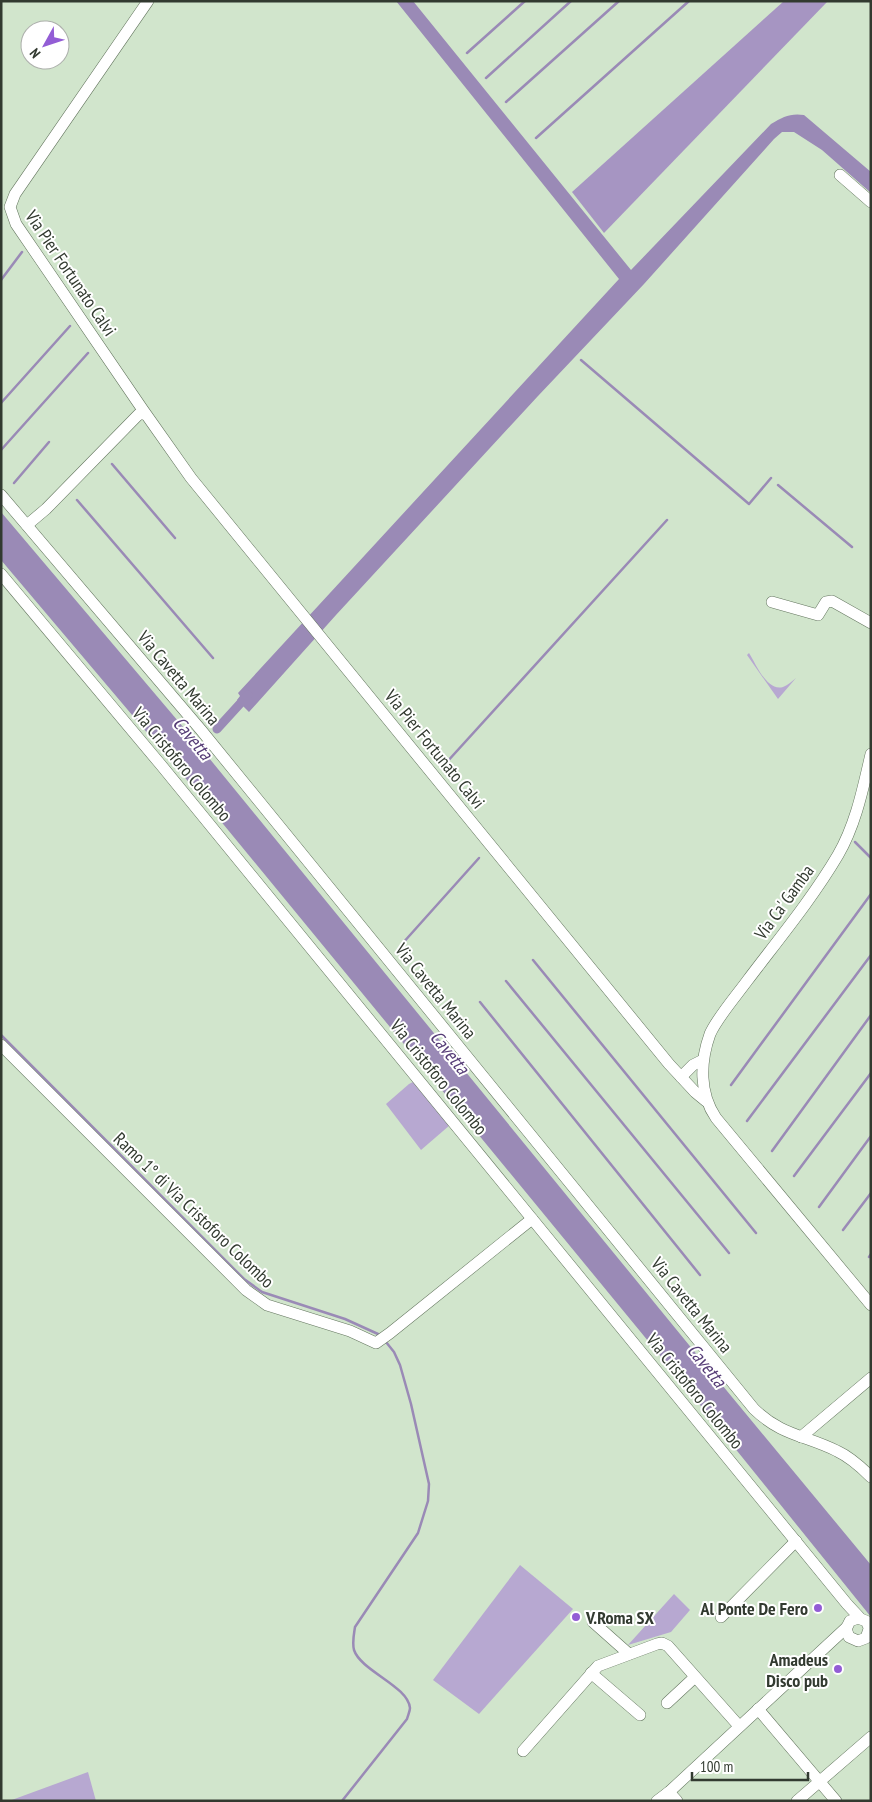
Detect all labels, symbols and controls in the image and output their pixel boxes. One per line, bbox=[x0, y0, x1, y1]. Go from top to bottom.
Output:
north arrow bbox=[20, 20, 70, 70]
text: N bbox=[26, 45, 44, 62]
street label: Via Pier Fortunato Calvi bbox=[20, 205, 122, 340]
street label: Via Cavetta Marina bbox=[132, 625, 225, 730]
street label: Via Pier Fortunato Calvi bbox=[379, 684, 490, 813]
street label: Via Cristoforo Colombo bbox=[127, 701, 237, 826]
water label: Cavetta bbox=[168, 711, 219, 766]
street label: Via Ca' Gamba bbox=[749, 860, 819, 945]
street label: Via Cavetta Marina bbox=[390, 938, 482, 1043]
street label: Via Cristoforo Colombo bbox=[385, 1014, 493, 1140]
water label: Cavetta bbox=[425, 1025, 476, 1080]
street label: Ramo 1° di Via Cristoforo Colombo bbox=[109, 1127, 279, 1293]
street label: Via Cavetta Marina bbox=[646, 1252, 738, 1357]
street label: Via Cristoforo Colombo bbox=[641, 1328, 749, 1454]
water label: Cavetta bbox=[682, 1338, 733, 1393]
place label: Al Ponte De Fero bbox=[700, 1597, 808, 1620]
marker: Al Ponte De Fero bbox=[812, 1602, 824, 1614]
place label: V.Roma SX bbox=[585, 1606, 654, 1629]
marker: V.Roma SX bbox=[570, 1611, 582, 1623]
place label: Amadeus Disco pub bbox=[766, 1648, 828, 1692]
marker: Amadeus Disco pub bbox=[832, 1663, 844, 1675]
scale bar bbox=[692, 1750, 808, 1782]
text: 100 m bbox=[700, 1757, 733, 1776]

